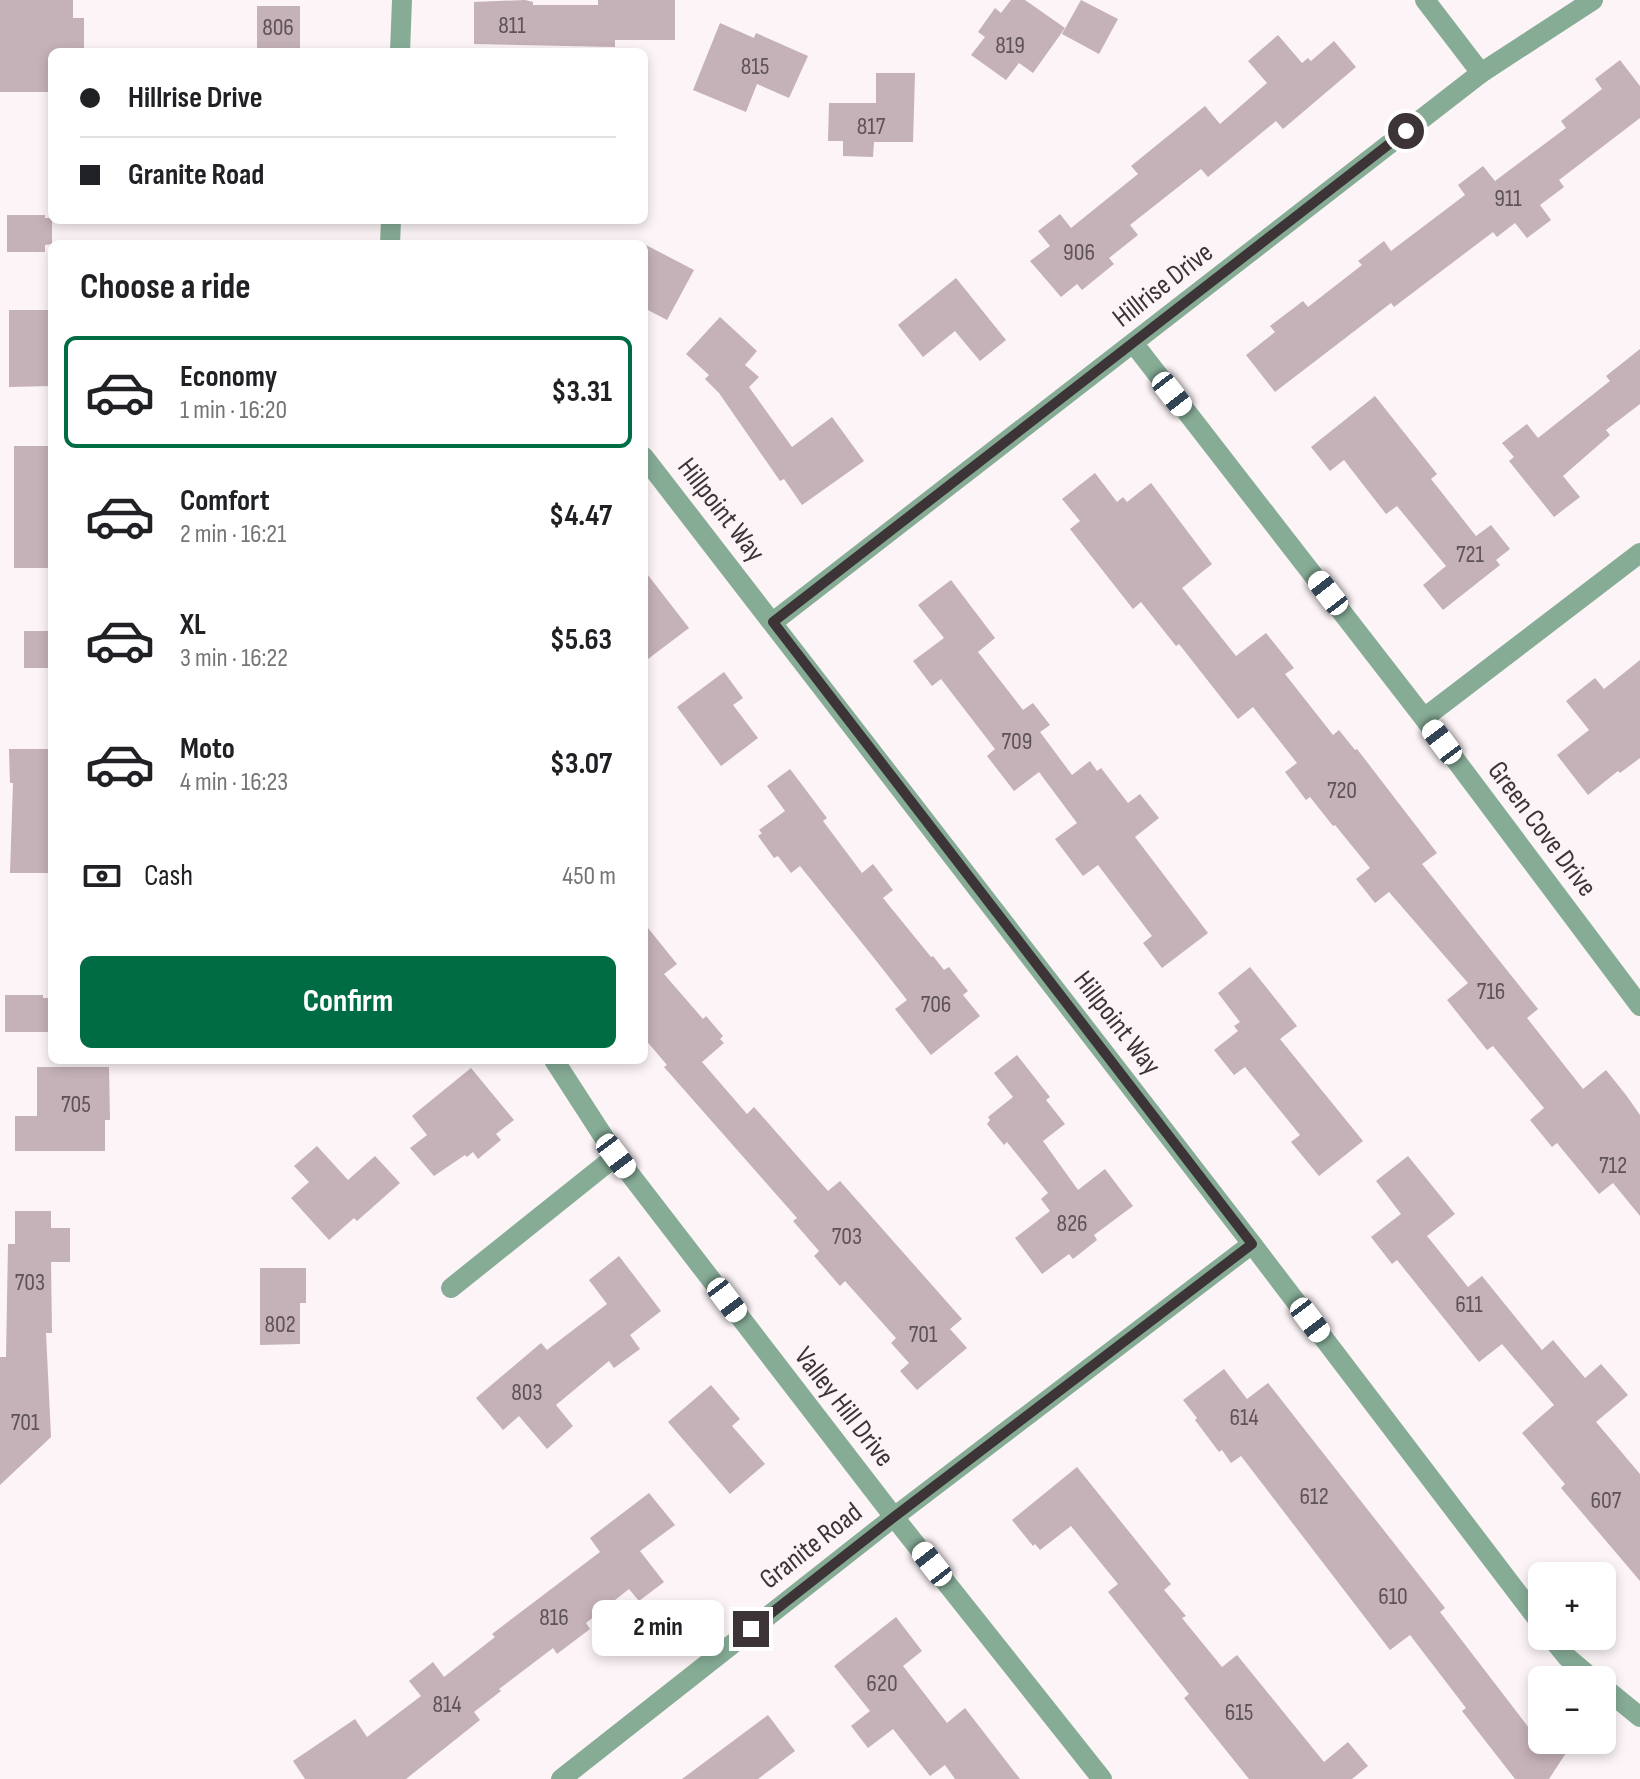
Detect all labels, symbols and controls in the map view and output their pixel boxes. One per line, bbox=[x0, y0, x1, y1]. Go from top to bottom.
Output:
house number: 811 bbox=[498, 11, 526, 40]
house number: 806 bbox=[262, 13, 294, 42]
house number: 819 bbox=[995, 31, 1025, 60]
house number: 815 bbox=[741, 52, 769, 81]
text: Hillrise Drive bbox=[128, 80, 263, 116]
house number: 817 bbox=[857, 112, 886, 141]
route start bbox=[1388, 113, 1424, 149]
text: Granite Road bbox=[128, 157, 264, 193]
house number: 911 bbox=[1494, 184, 1522, 213]
street label: Hillrise Drive bbox=[1106, 236, 1220, 334]
house number: 906 bbox=[1063, 238, 1095, 267]
text: Choose a ride bbox=[80, 266, 251, 309]
icon: car bbox=[84, 356, 156, 428]
text: Economy bbox=[180, 359, 277, 395]
car bbox=[1148, 368, 1196, 420]
text: $3.31 bbox=[551, 374, 612, 410]
text: 1 min · 16:20 bbox=[180, 395, 287, 426]
street label: Hillpoint Way bbox=[670, 452, 772, 568]
icon: car bbox=[84, 480, 156, 552]
text: Comfort bbox=[180, 483, 270, 519]
text: $4.47 bbox=[549, 498, 612, 534]
text: 2 min · 16:21 bbox=[180, 519, 286, 550]
house number: 721 bbox=[1456, 540, 1485, 569]
car bbox=[1304, 567, 1352, 619]
icon: car bbox=[84, 604, 156, 676]
text: XL bbox=[180, 607, 206, 643]
text: $5.63 bbox=[550, 622, 612, 658]
text: 3 min · 16:22 bbox=[180, 643, 288, 674]
car bbox=[1418, 716, 1466, 768]
house number: 709 bbox=[1002, 727, 1032, 756]
icon: car bbox=[84, 728, 156, 800]
text: Moto bbox=[180, 731, 235, 767]
text: $3.07 bbox=[550, 746, 612, 782]
street label: Green Cove Drive bbox=[1481, 755, 1603, 903]
text: 4 min · 16:23 bbox=[180, 767, 288, 798]
house number: 720 bbox=[1327, 776, 1357, 805]
icon: cash bbox=[80, 854, 124, 898]
text: Cash bbox=[144, 858, 193, 894]
text: 450 m bbox=[562, 861, 616, 892]
button: Confirm bbox=[80, 956, 616, 1048]
street label: Hillpoint Way bbox=[1066, 965, 1168, 1081]
house number: 716 bbox=[1477, 977, 1505, 1006]
house number: 706 bbox=[921, 990, 951, 1019]
house number: 705 bbox=[61, 1090, 91, 1119]
car bbox=[592, 1130, 640, 1182]
house number: 712 bbox=[1599, 1151, 1627, 1180]
house number: 826 bbox=[1056, 1209, 1088, 1238]
house number: 703 bbox=[832, 1222, 862, 1251]
house number: 703 bbox=[15, 1268, 45, 1297]
car bbox=[703, 1274, 751, 1326]
house number: 611 bbox=[1455, 1290, 1483, 1319]
car bbox=[1286, 1294, 1334, 1346]
house number: 802 bbox=[264, 1310, 296, 1339]
house number: 701 bbox=[909, 1320, 938, 1349]
street label: Valley Hill Drive bbox=[787, 1341, 901, 1473]
house number: 803 bbox=[511, 1378, 543, 1407]
house number: 614 bbox=[1230, 1403, 1258, 1432]
house number: 701 bbox=[11, 1408, 40, 1437]
house number: 612 bbox=[1299, 1482, 1329, 1511]
house number: 607 bbox=[1591, 1486, 1622, 1515]
street label: Granite Road bbox=[753, 1496, 869, 1596]
car bbox=[908, 1538, 956, 1590]
map controls bbox=[1528, 1562, 1616, 1754]
button: + bbox=[1528, 1562, 1616, 1650]
house number: 610 bbox=[1378, 1582, 1408, 1611]
callout: 2 min bbox=[591, 1601, 723, 1657]
house number: 816 bbox=[539, 1603, 569, 1632]
route end bbox=[733, 1611, 769, 1647]
text: 2 min bbox=[633, 1612, 683, 1643]
button: − bbox=[1528, 1666, 1616, 1754]
house number: 620 bbox=[866, 1669, 898, 1698]
house number: 814 bbox=[433, 1690, 461, 1719]
house number: 615 bbox=[1225, 1698, 1253, 1727]

